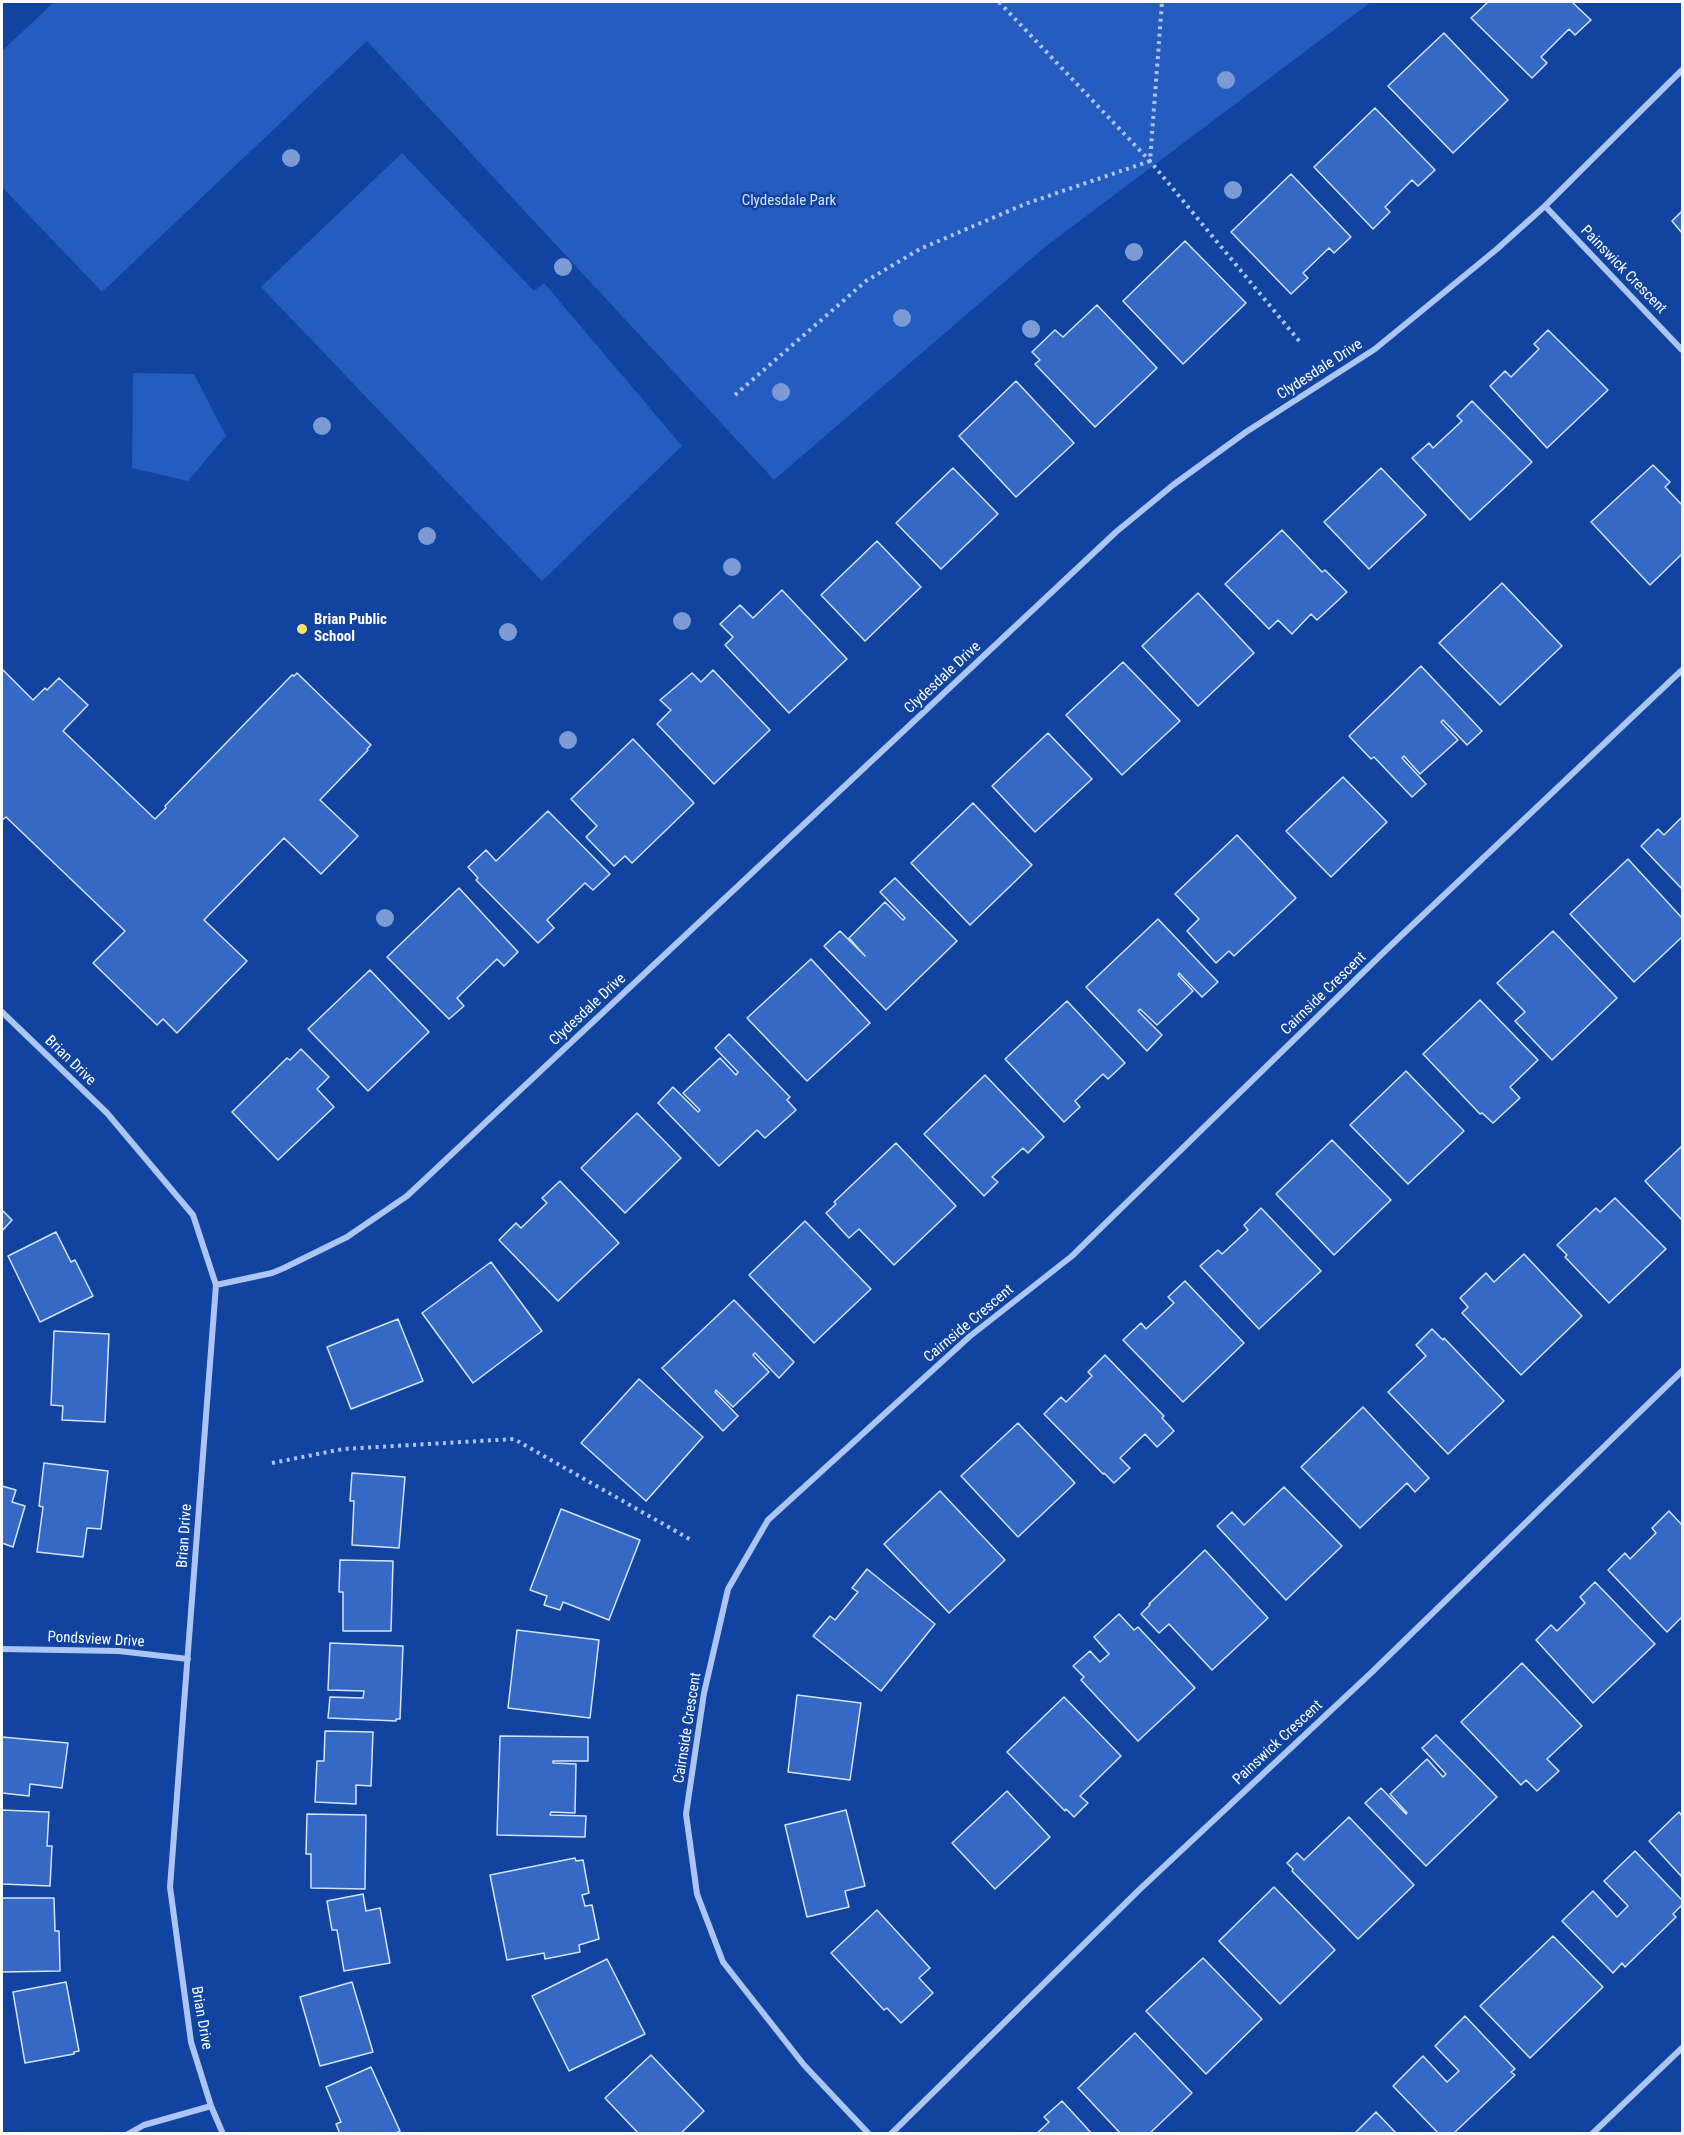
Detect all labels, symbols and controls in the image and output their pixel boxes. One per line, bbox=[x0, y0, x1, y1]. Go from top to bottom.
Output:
park label: Clydesdale Park bbox=[742, 192, 836, 210]
street label: Painswick Crescent bbox=[1576, 222, 1670, 318]
street label: Clydesdale Drive bbox=[1274, 336, 1366, 404]
place label: Brian Public School bbox=[314, 611, 387, 646]
marker: Brian Public School bbox=[295, 622, 309, 636]
street label: Clydesdale Drive bbox=[901, 638, 985, 718]
street label: Cairnside Crescent bbox=[1278, 949, 1370, 1039]
street label: Clydesdale Drive bbox=[546, 970, 630, 1050]
street label: Brian Drive bbox=[41, 1032, 99, 1090]
street label: Cairnside Crescent bbox=[920, 1281, 1018, 1367]
street label: Brian Drive bbox=[174, 1503, 196, 1569]
street label: Pondsview Drive bbox=[47, 1628, 145, 1652]
street label: Cairnside Crescent bbox=[670, 1671, 706, 1785]
street label: Painswick Crescent bbox=[1230, 1697, 1326, 1789]
street label: Brian Drive bbox=[187, 1985, 215, 2051]

